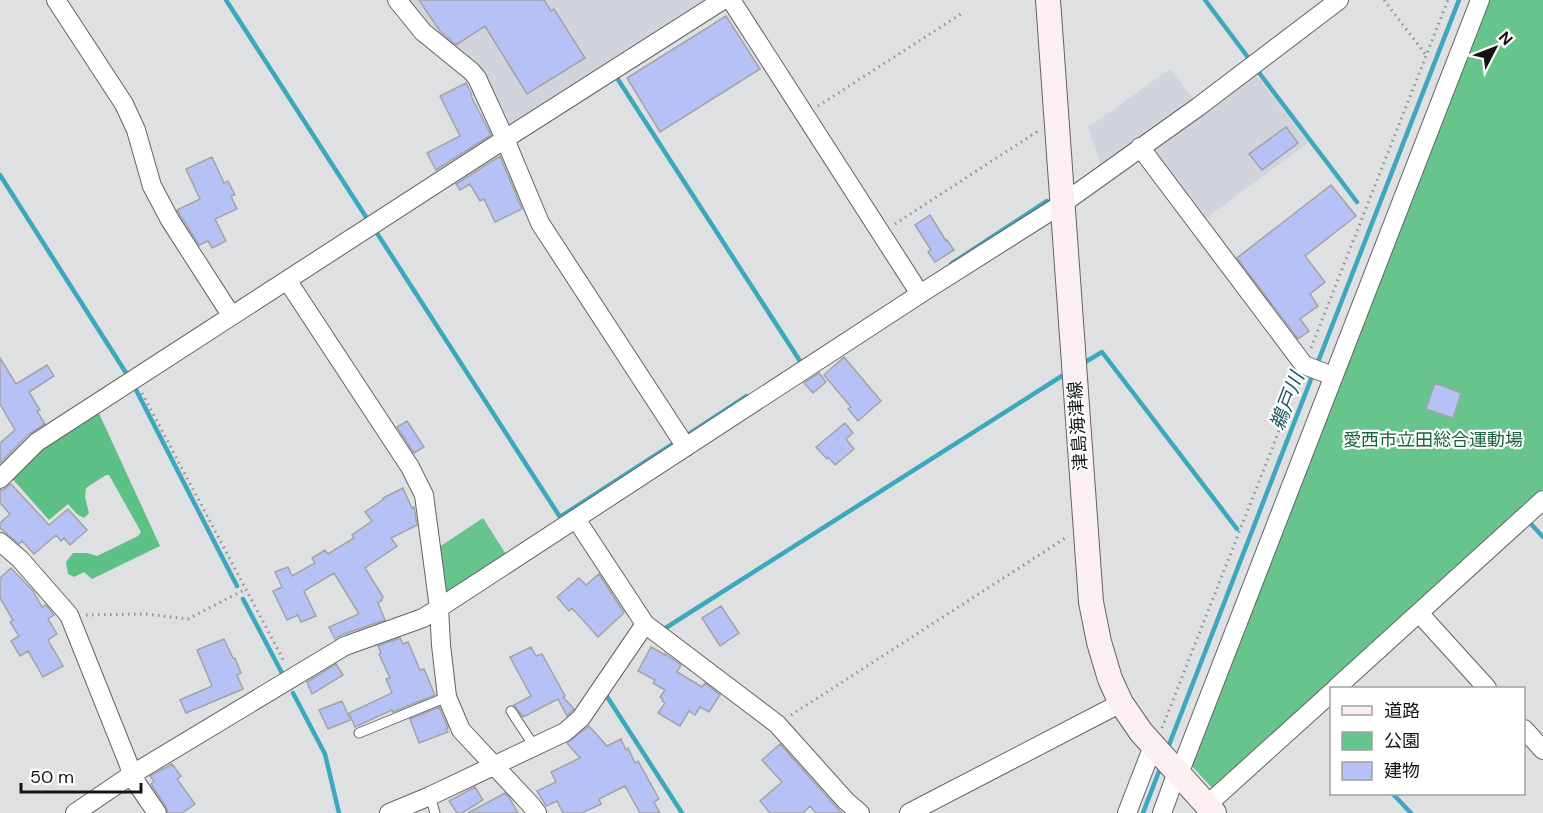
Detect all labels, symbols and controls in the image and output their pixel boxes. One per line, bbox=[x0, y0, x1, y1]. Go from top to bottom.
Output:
north arrow bbox=[1465, 18, 1525, 78]
text: N bbox=[1494, 27, 1517, 50]
water label: 鵜戸川 bbox=[1264, 366, 1311, 434]
street label: 津島海津線 bbox=[1063, 380, 1093, 472]
park label: 愛西市立田総合運動場 bbox=[1343, 428, 1523, 452]
legend bbox=[1330, 687, 1525, 795]
text: 道路 bbox=[1384, 699, 1420, 723]
text: 公園 bbox=[1384, 729, 1420, 753]
scale bar bbox=[21, 756, 141, 794]
text: 建物 bbox=[1384, 759, 1420, 783]
text: 50 m bbox=[30, 765, 74, 789]

